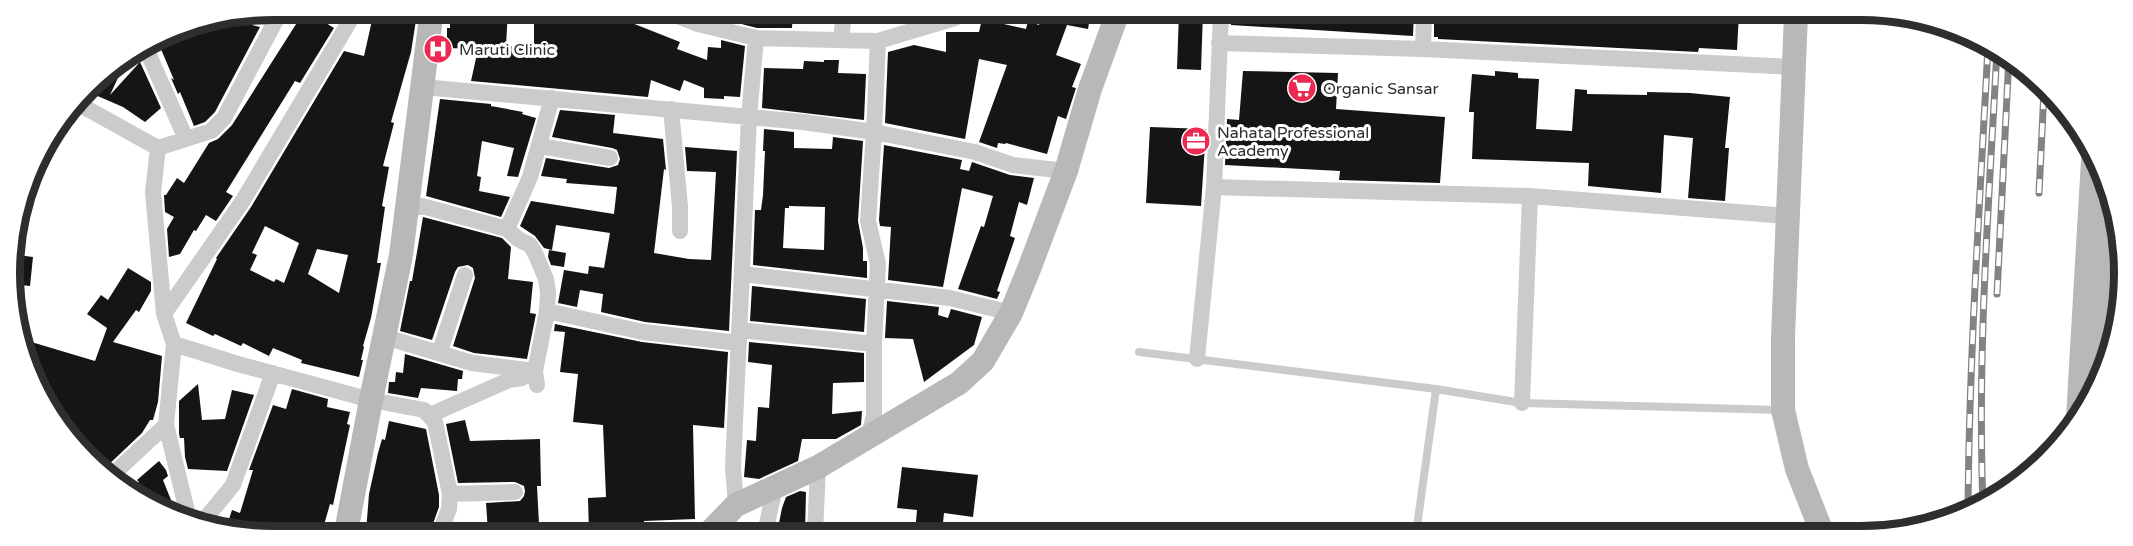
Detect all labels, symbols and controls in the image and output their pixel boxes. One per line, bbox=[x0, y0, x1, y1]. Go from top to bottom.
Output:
hospital icon: Maruti Clinic bbox=[422, 33, 454, 65]
place label: Maruti Clinic bbox=[459, 40, 555, 60]
supermarket icon: Organic Sansar bbox=[1286, 72, 1318, 104]
place label: Organic Sansar bbox=[1323, 79, 1440, 99]
place label: Nahata Professional Academy bbox=[1217, 123, 1369, 161]
office icon: Nahata Professional Academy bbox=[1180, 125, 1212, 157]

